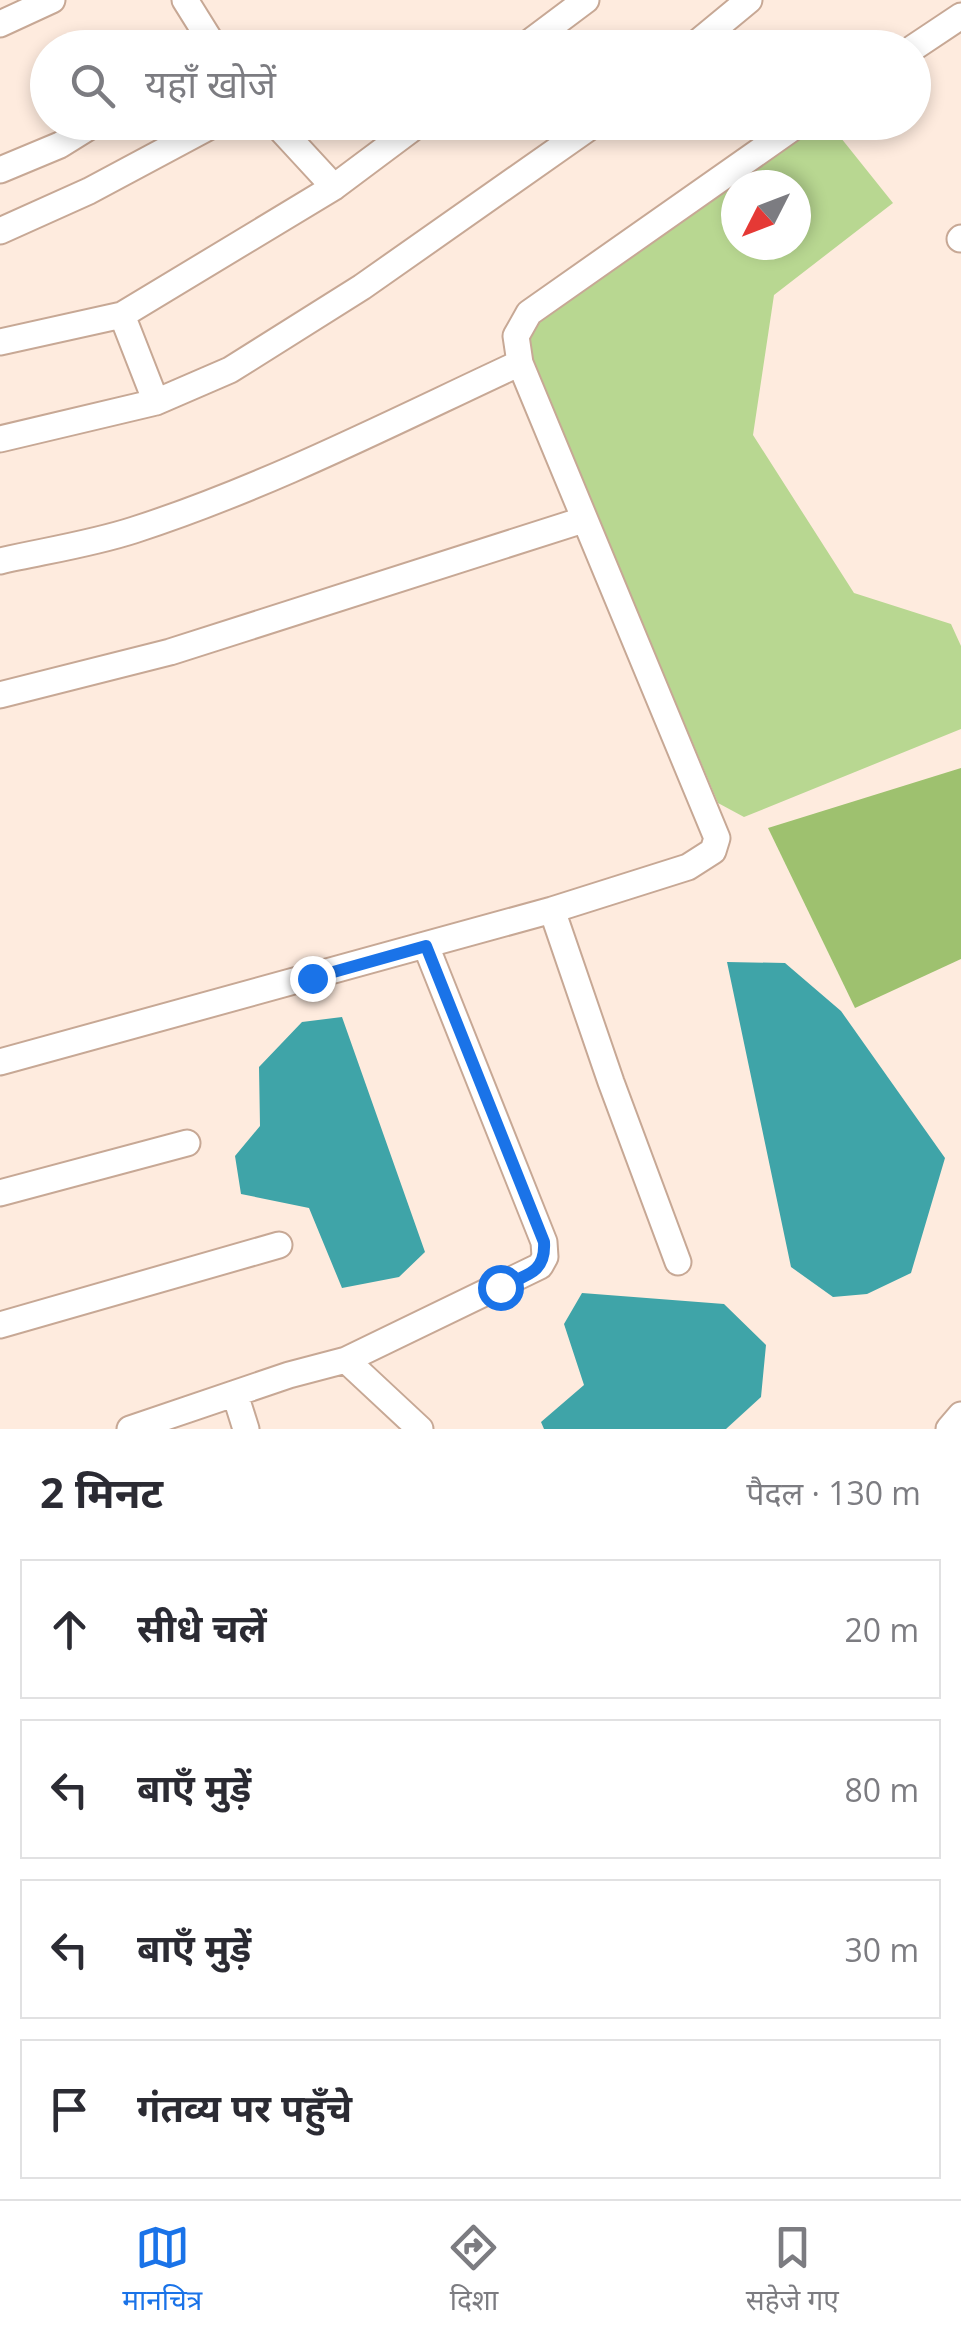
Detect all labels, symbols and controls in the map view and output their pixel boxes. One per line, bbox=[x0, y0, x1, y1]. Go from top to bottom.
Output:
search box bbox=[30, 30, 931, 140]
text: यहाँ खोजें bbox=[145, 57, 276, 109]
icon: search bbox=[65, 58, 120, 113]
north arrow bbox=[721, 170, 811, 260]
route end bbox=[290, 956, 336, 1002]
route start bbox=[478, 1265, 524, 1311]
text: 2 मिनट bbox=[40, 1463, 163, 1520]
text: पैदल · 130 m bbox=[746, 1471, 921, 1514]
text: सीधे चलें bbox=[137, 1601, 267, 1653]
icon: ahead bbox=[42, 1602, 97, 1657]
text: 20 m bbox=[844, 1608, 919, 1651]
text: बाएँ मुड़ें bbox=[137, 1761, 251, 1813]
icon: left bbox=[42, 1762, 97, 1817]
text: 80 m bbox=[844, 1768, 919, 1811]
text: बाएँ मुड़ें bbox=[137, 1921, 251, 1973]
icon: left bbox=[42, 1922, 97, 1977]
text: 30 m bbox=[844, 1928, 919, 1971]
text: गंतव्य पर पहुँचे bbox=[137, 2081, 352, 2133]
icon: arrive bbox=[42, 2082, 97, 2137]
tab: मानचित्र bbox=[122, 2220, 202, 2321]
tab: दिशा bbox=[446, 2220, 501, 2321]
tab: सहेजे गए bbox=[746, 2220, 839, 2321]

